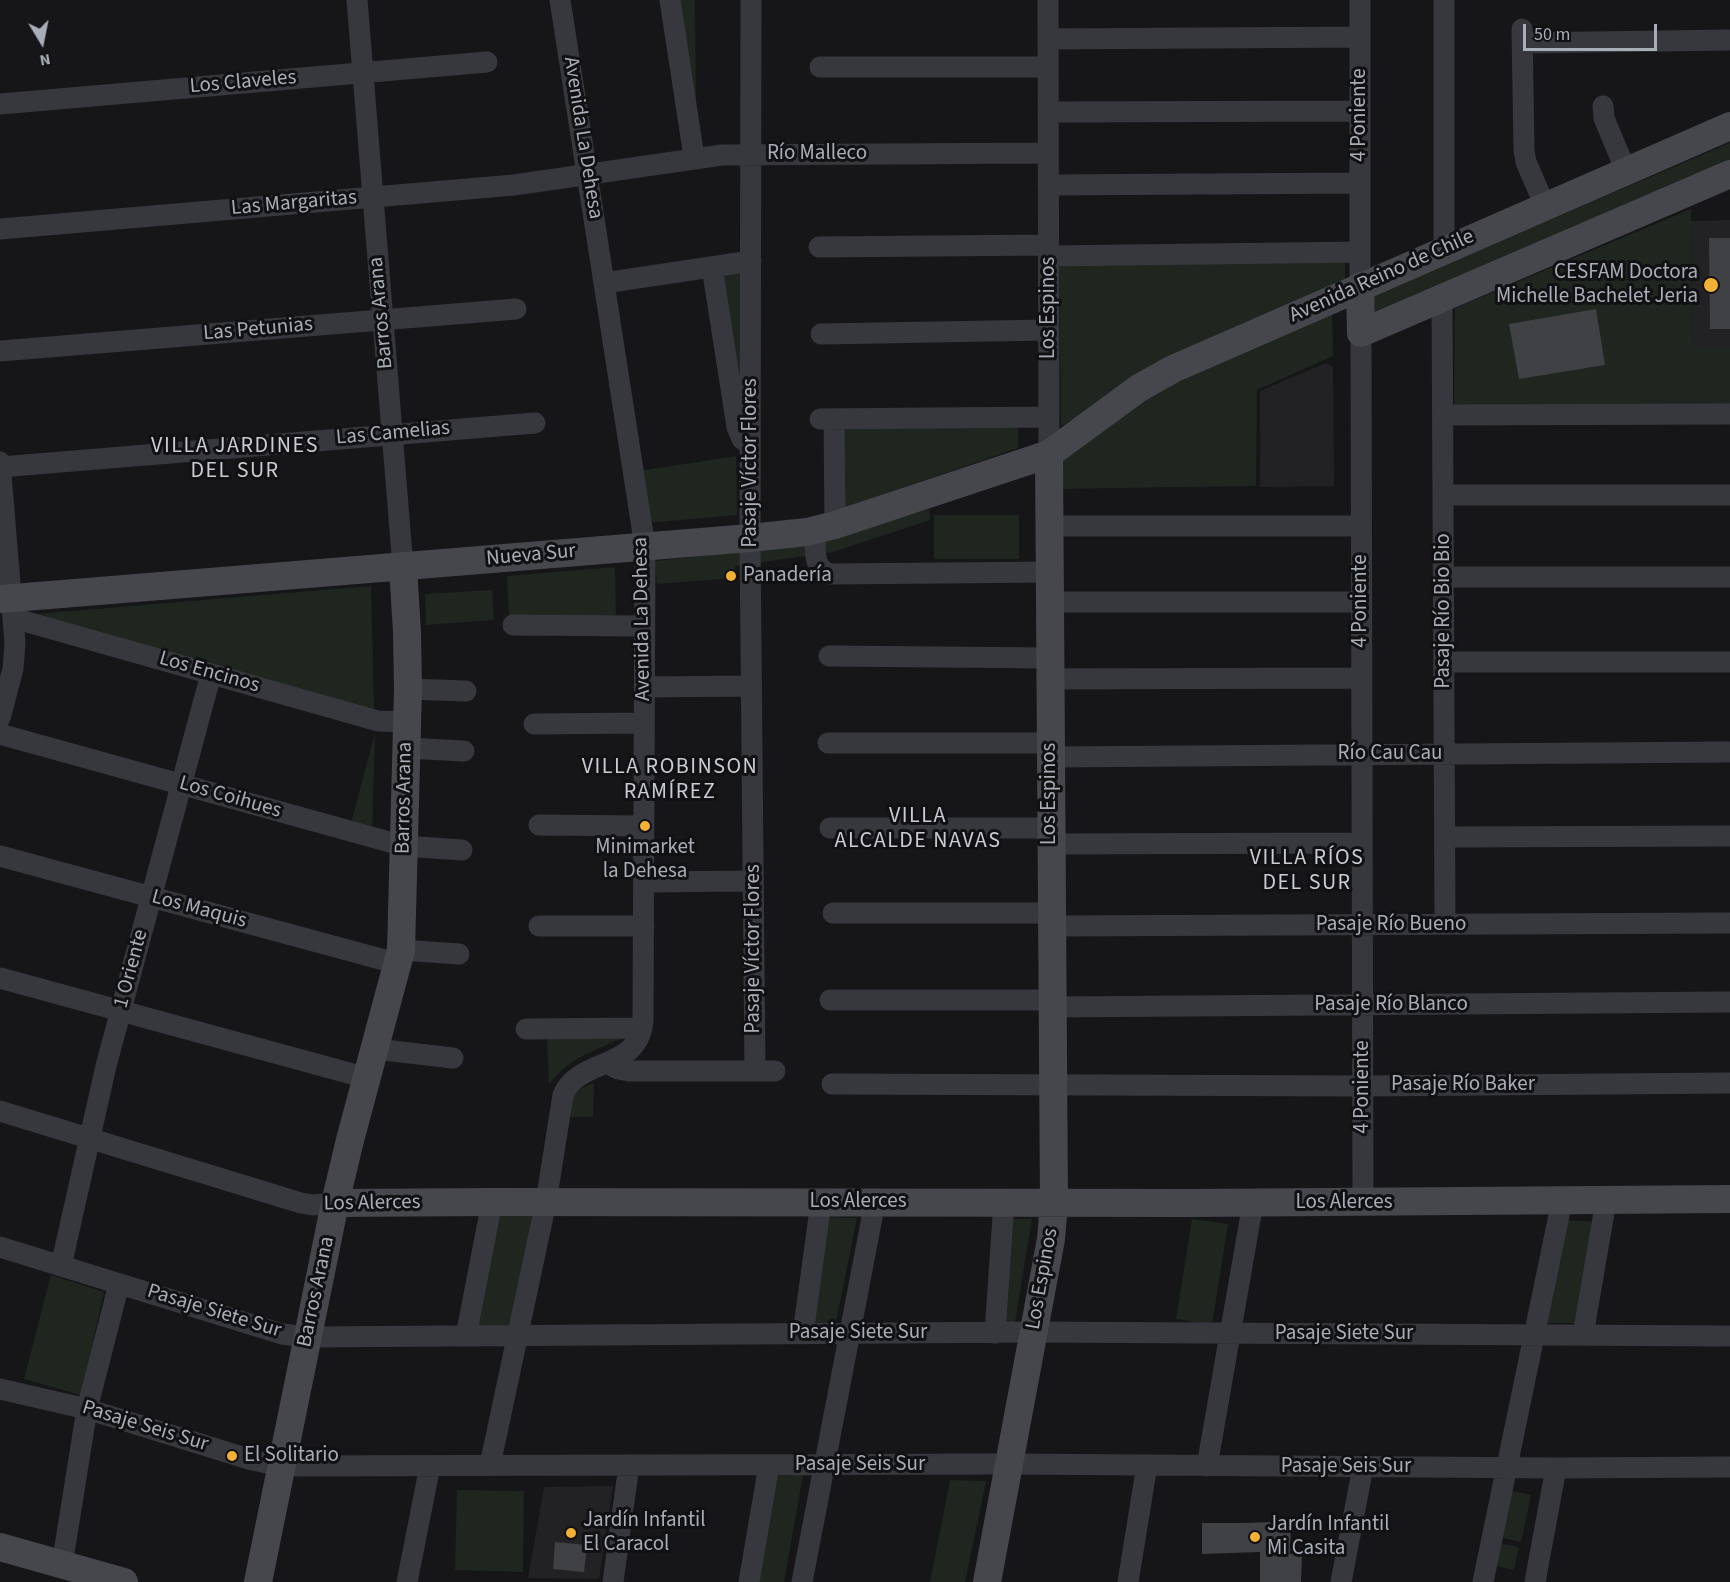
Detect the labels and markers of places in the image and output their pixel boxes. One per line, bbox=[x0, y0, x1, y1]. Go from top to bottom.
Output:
place label: CESFAM Doctora Michelle Bachelet Jeria bbox=[1496, 260, 1698, 310]
marker: CESFAM Doctora Michelle Bachelet Jeria bbox=[1702, 276, 1720, 294]
place label: Panadería bbox=[743, 563, 832, 589]
marker: Panadería bbox=[724, 569, 738, 583]
marker: Minimarket la Dehesa bbox=[638, 819, 652, 833]
place label: Minimarket la Dehesa bbox=[595, 835, 695, 885]
place label: El Solitario bbox=[244, 1443, 339, 1469]
marker: El Solitario bbox=[225, 1449, 239, 1463]
place label: Jardín Infantil El Caracol bbox=[583, 1508, 706, 1558]
place label: Jardín Infantil Mi Casita bbox=[1267, 1512, 1390, 1562]
marker: Jardín Infantil El Caracol bbox=[564, 1526, 578, 1540]
marker: Jardín Infantil Mi Casita bbox=[1248, 1530, 1262, 1544]

